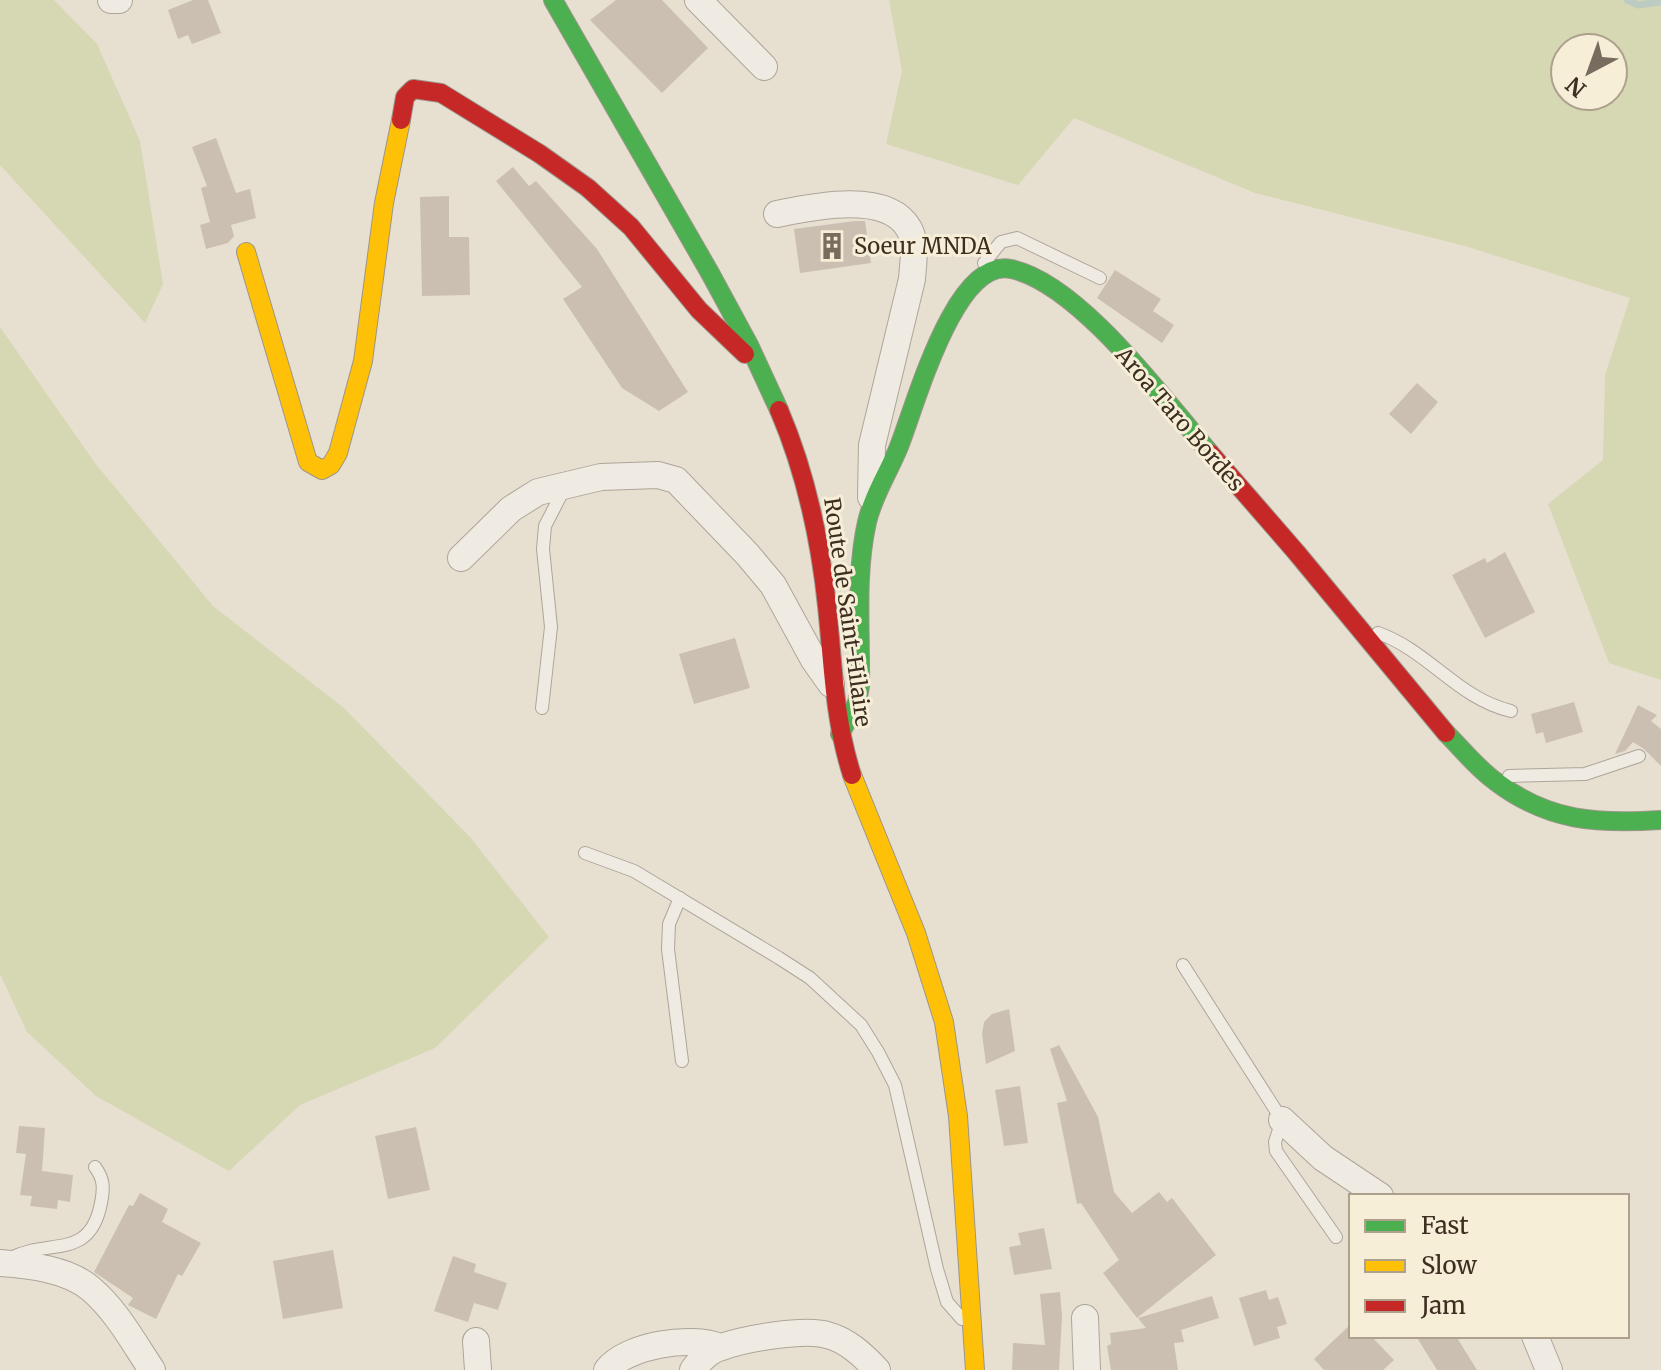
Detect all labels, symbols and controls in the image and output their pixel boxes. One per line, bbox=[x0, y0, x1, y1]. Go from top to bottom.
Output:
north arrow bbox=[1549, 32, 1629, 112]
text: N bbox=[1560, 70, 1592, 103]
building icon: Soeur MNDA bbox=[817, 231, 847, 261]
place label: Soeur MNDA bbox=[854, 232, 992, 260]
street label: Aroa Taro Bordes bbox=[1109, 340, 1250, 497]
street label: Route de Saint-Hilaire bbox=[818, 496, 878, 728]
legend bbox=[1349, 1194, 1629, 1338]
text: Fast bbox=[1421, 1210, 1469, 1241]
text: Slow bbox=[1421, 1250, 1477, 1281]
text: Jam bbox=[1420, 1290, 1466, 1321]

